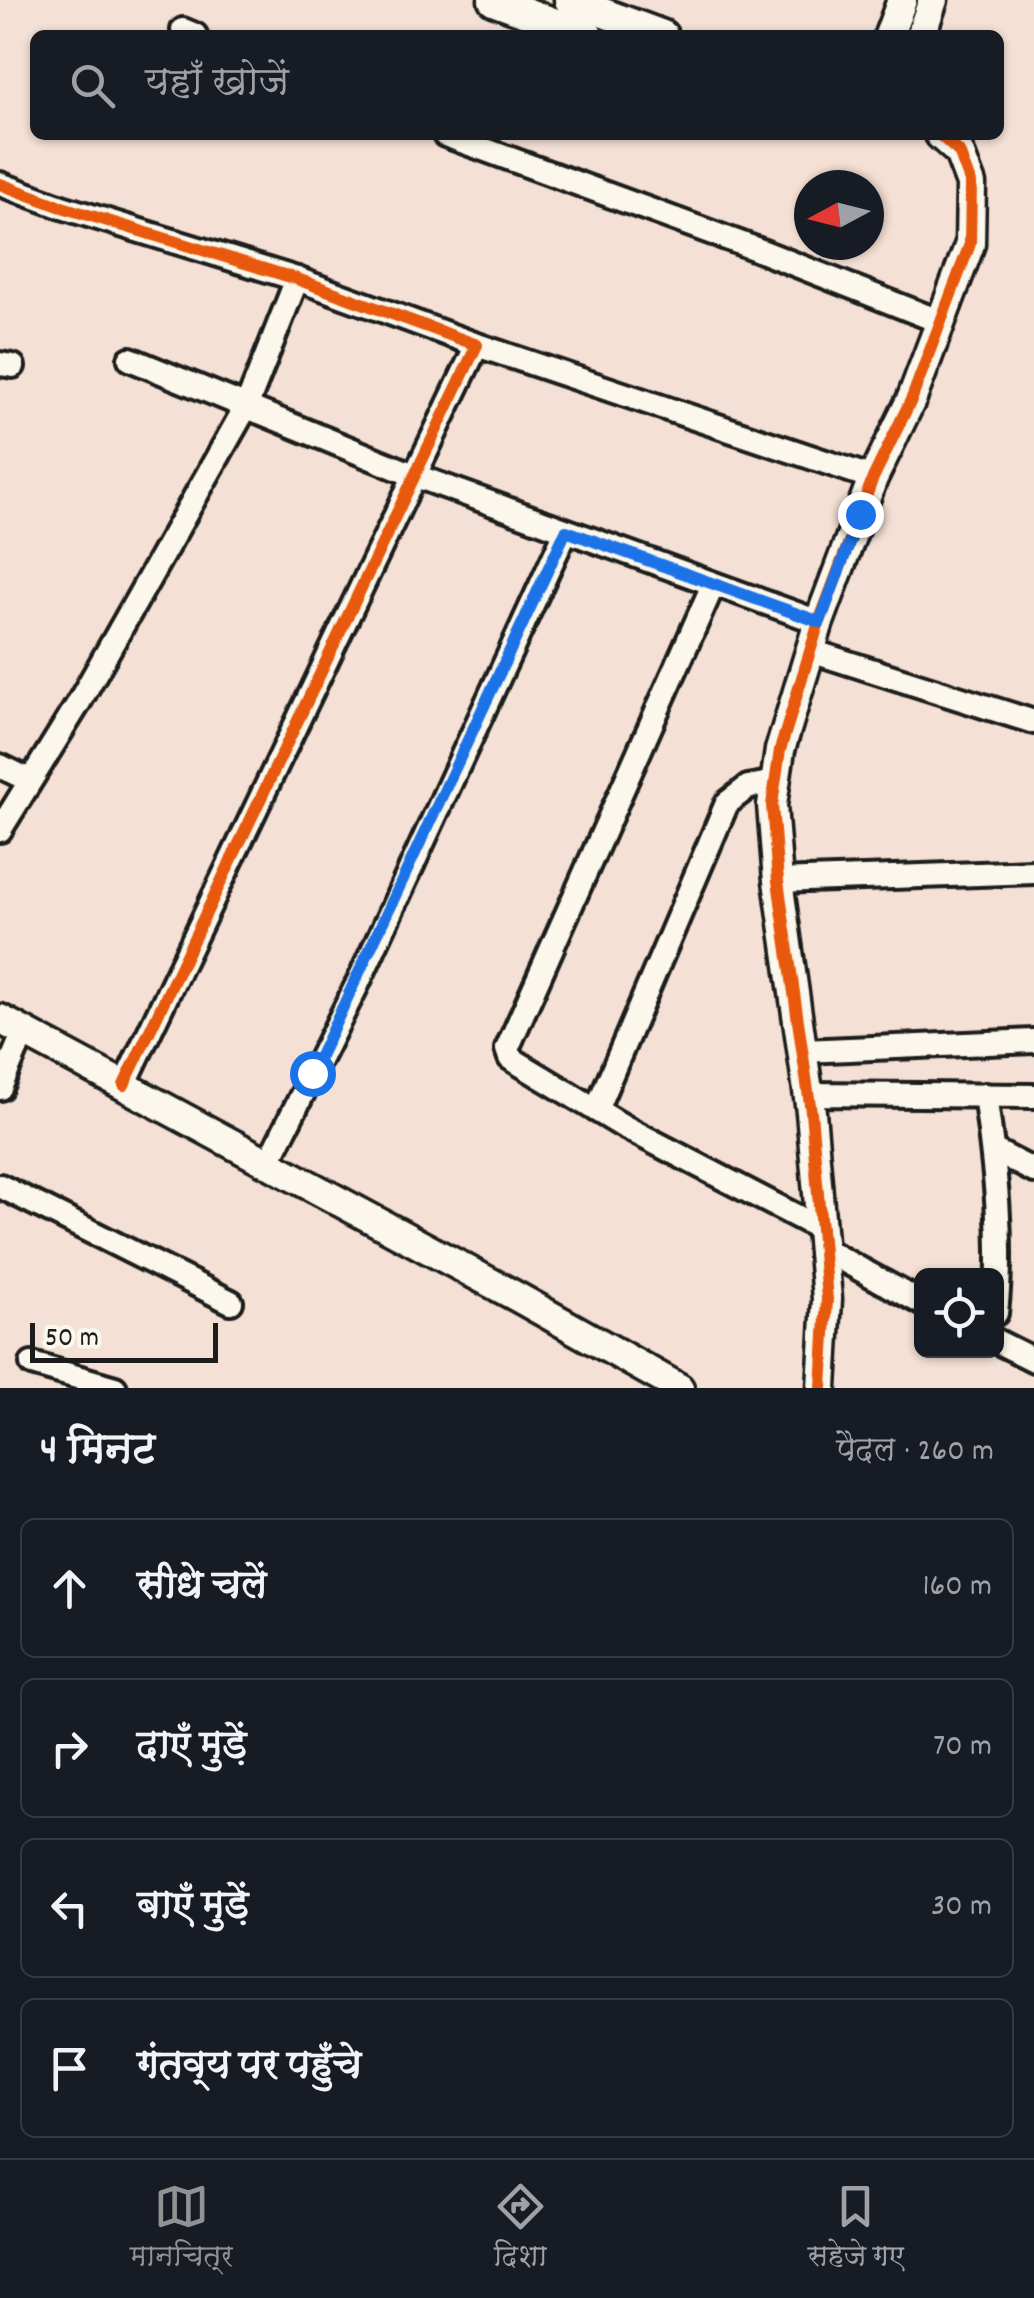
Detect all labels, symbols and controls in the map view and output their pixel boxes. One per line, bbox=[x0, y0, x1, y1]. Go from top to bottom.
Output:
search box bbox=[30, 30, 1004, 140]
icon: search bbox=[65, 58, 120, 113]
text: यहाँ खोजें bbox=[145, 58, 289, 113]
north arrow bbox=[794, 170, 884, 260]
route end bbox=[838, 492, 884, 538]
route start bbox=[290, 1051, 336, 1097]
map controls bbox=[914, 1268, 1004, 1358]
button: locate bbox=[914, 1268, 1004, 1358]
scale bar bbox=[30, 1318, 218, 1362]
text: 50 m bbox=[45, 1320, 99, 1360]
text: 4 मिनट bbox=[40, 1423, 155, 1483]
text: पैदल · 260 m bbox=[836, 1430, 994, 1476]
icon: ahead bbox=[42, 1561, 97, 1616]
text: सीधे चलें bbox=[137, 1561, 267, 1616]
text: 160 m bbox=[923, 1565, 992, 1611]
icon: right bbox=[42, 1721, 97, 1776]
text: दाएँ मुड़ें bbox=[137, 1721, 247, 1776]
text: 70 m bbox=[933, 1725, 992, 1771]
icon: left bbox=[42, 1881, 97, 1936]
text: बाएँ मुड़ें bbox=[137, 1881, 249, 1936]
text: 30 m bbox=[931, 1885, 992, 1931]
icon: arrive bbox=[42, 2041, 97, 2096]
text: गंतव्य पर पहुँचे bbox=[137, 2041, 362, 2096]
tab: मानचित्र bbox=[130, 2179, 233, 2279]
tab: दिशा bbox=[493, 2179, 548, 2279]
tab: सहेजे गए bbox=[807, 2179, 904, 2279]

